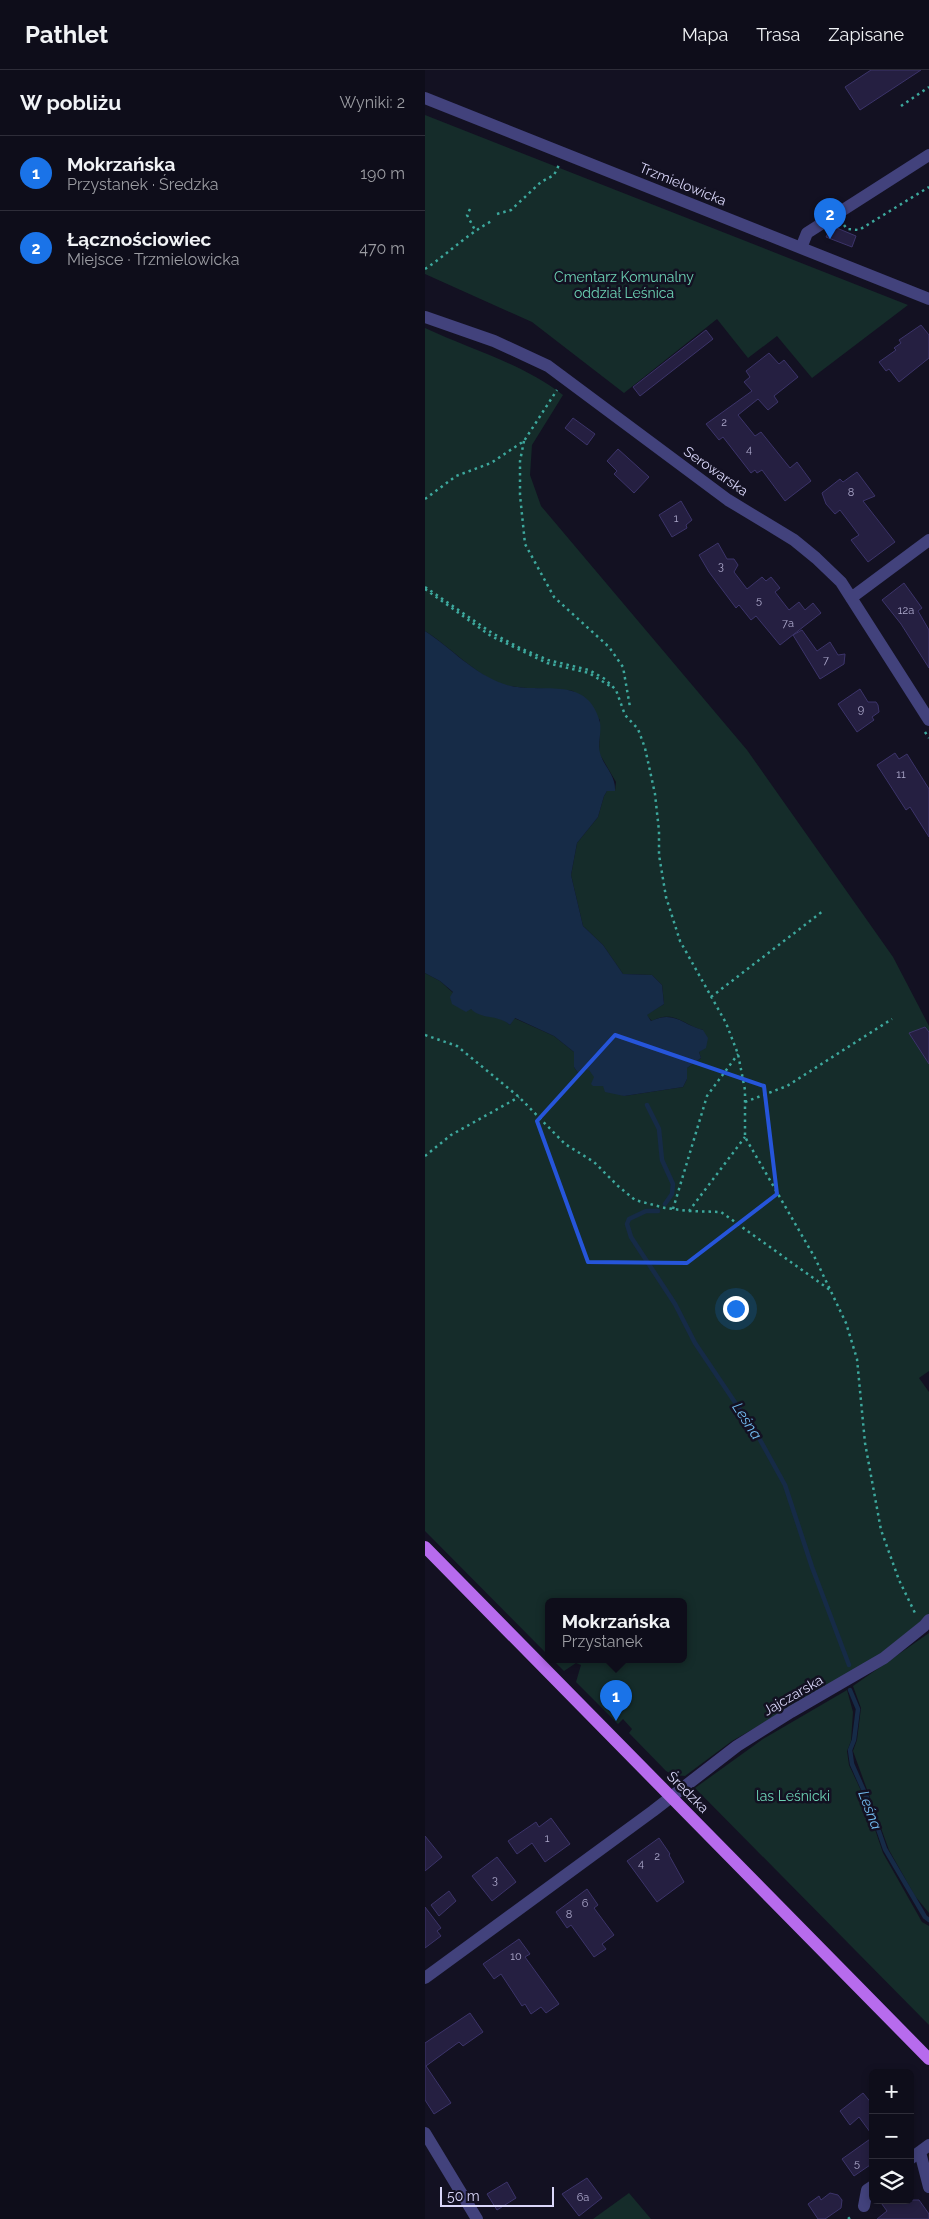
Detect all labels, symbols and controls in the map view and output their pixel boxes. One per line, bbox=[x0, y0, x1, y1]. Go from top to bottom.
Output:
text: Pathlet bbox=[25, 20, 108, 49]
text: Mapa bbox=[682, 24, 728, 45]
text: Trasa bbox=[756, 24, 800, 45]
text: Zapisane bbox=[828, 24, 904, 45]
text: W pobliżu bbox=[20, 90, 121, 115]
text: Wyniki: 2 bbox=[340, 93, 405, 112]
text: Mokrzańska bbox=[67, 153, 175, 175]
street label: Trzmielowicka bbox=[637, 159, 729, 209]
text: 1 bbox=[32, 164, 40, 183]
text: 190 m bbox=[360, 164, 405, 183]
text: Przystanek · Średzka bbox=[67, 175, 219, 194]
pin: 2 bbox=[814, 198, 846, 239]
text: Łącznościowiec bbox=[67, 228, 211, 250]
text: 2 bbox=[31, 239, 41, 258]
text: 470 m bbox=[359, 239, 405, 258]
text: Miejsce · Trzmielowicka bbox=[67, 250, 239, 269]
park label: Cmentarz Komunalny oddział Leśnica bbox=[554, 269, 694, 301]
house number: 2 bbox=[721, 416, 727, 429]
street label: Serowarska bbox=[681, 443, 751, 499]
house number: 4 bbox=[746, 443, 752, 456]
house number: 8 bbox=[848, 486, 854, 499]
house number: 1 bbox=[674, 512, 679, 525]
house number: 3 bbox=[718, 560, 724, 573]
house number: 5 bbox=[756, 594, 762, 607]
house number: 12a bbox=[898, 604, 914, 617]
house number: 7a bbox=[782, 617, 794, 630]
house number: 7 bbox=[823, 654, 829, 667]
house number: 9 bbox=[858, 703, 864, 716]
house number: 11 bbox=[896, 768, 906, 781]
your location bbox=[723, 1296, 749, 1322]
water label: Leśna bbox=[728, 1399, 766, 1443]
popup bbox=[545, 1598, 687, 1663]
text: Mokrzańska bbox=[562, 1610, 670, 1632]
text: Przystanek bbox=[562, 1632, 643, 1651]
street label: Jajczarska bbox=[760, 1671, 826, 1719]
pin: 1 bbox=[600, 1680, 632, 1721]
street label: Średzka bbox=[664, 1767, 713, 1816]
park label: las Leśnicki bbox=[756, 1788, 830, 1804]
water label: Leśna bbox=[854, 1788, 886, 1832]
house number: 1 bbox=[545, 1832, 550, 1845]
house number: 2 bbox=[654, 1850, 660, 1863]
house number: 4 bbox=[638, 1857, 644, 1870]
house number: 3 bbox=[492, 1874, 498, 1887]
house number: 6 bbox=[582, 1897, 589, 1910]
house number: 8 bbox=[566, 1908, 572, 1921]
house number: 10 bbox=[510, 1950, 522, 1963]
map controls bbox=[869, 2069, 914, 2204]
button: + bbox=[869, 2069, 914, 2114]
button: − bbox=[869, 2114, 914, 2159]
house number: 5 bbox=[854, 2157, 860, 2170]
button: layers bbox=[869, 2159, 914, 2204]
scale bar bbox=[440, 2184, 554, 2207]
text: 50 m bbox=[447, 2188, 480, 2204]
house number: 6a bbox=[577, 2191, 589, 2204]

